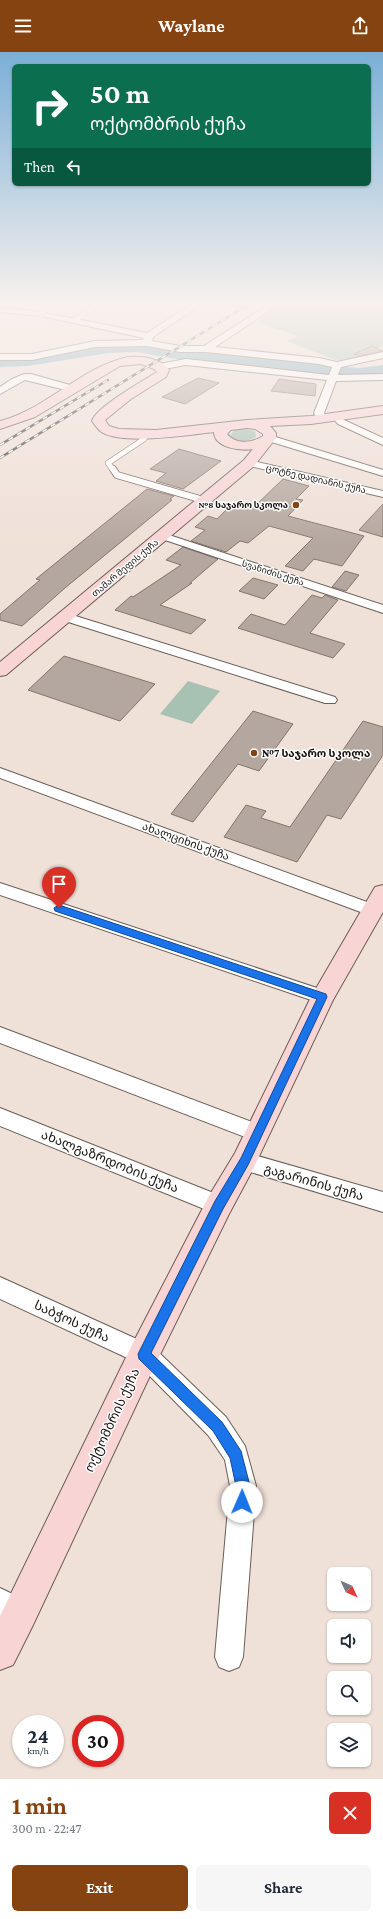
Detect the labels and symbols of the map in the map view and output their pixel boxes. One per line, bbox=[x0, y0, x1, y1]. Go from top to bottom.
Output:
street label: ცოტნე დადიანის ქუჩა bbox=[265, 463, 367, 496]
place label: №8 საჯარო სკოლა bbox=[199, 500, 288, 511]
marker: №8 საჯარო სკოლა bbox=[291, 500, 301, 510]
street label: თამარ მეფის ქუჩა bbox=[90, 537, 160, 599]
street label: სვანიძის ქუჩა bbox=[241, 558, 305, 588]
place label: №7 საჯარო სკოლა bbox=[262, 747, 370, 760]
marker: №7 საჯარო სკოლა bbox=[249, 748, 259, 758]
street label: ახალციხის ქუჩა bbox=[141, 820, 231, 863]
pin bbox=[42, 867, 76, 908]
street label: ახალგაზრდობის ქუჩა bbox=[39, 1127, 181, 1196]
street label: გაგარინის ქუჩა bbox=[262, 1161, 366, 1203]
street label: საბჭოს ქუჩა bbox=[32, 1297, 112, 1345]
street label: ოქტომბრის ქუჩა bbox=[81, 1366, 143, 1474]
position arrow bbox=[221, 1481, 263, 1523]
north arrow bbox=[327, 1567, 371, 1611]
speed limit sign: 30 bbox=[72, 1715, 124, 1767]

